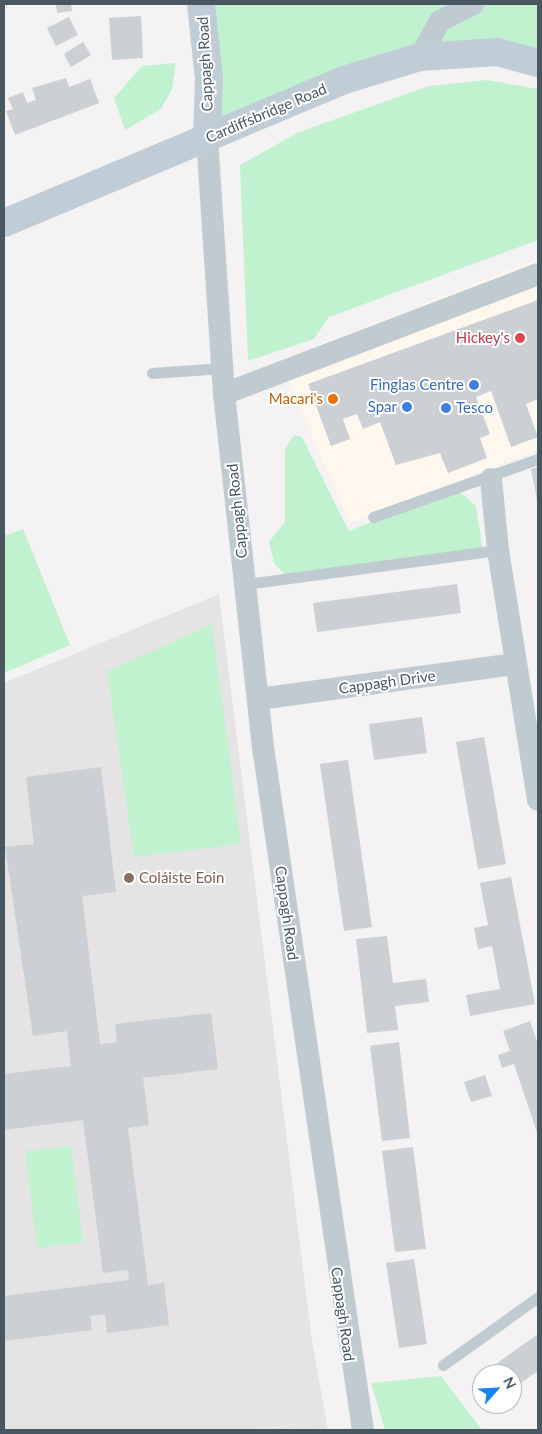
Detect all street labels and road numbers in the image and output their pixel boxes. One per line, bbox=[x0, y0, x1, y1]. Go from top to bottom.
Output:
street label: Cappagh Road bbox=[194, 16, 216, 112]
street label: Cardiffsbridge Road bbox=[203, 79, 329, 147]
street label: Cappagh Road bbox=[223, 463, 251, 559]
street label: Cappagh Drive bbox=[337, 666, 437, 698]
street label: Cappagh Road bbox=[271, 865, 303, 961]
street label: Cappagh Road bbox=[327, 1266, 359, 1362]

